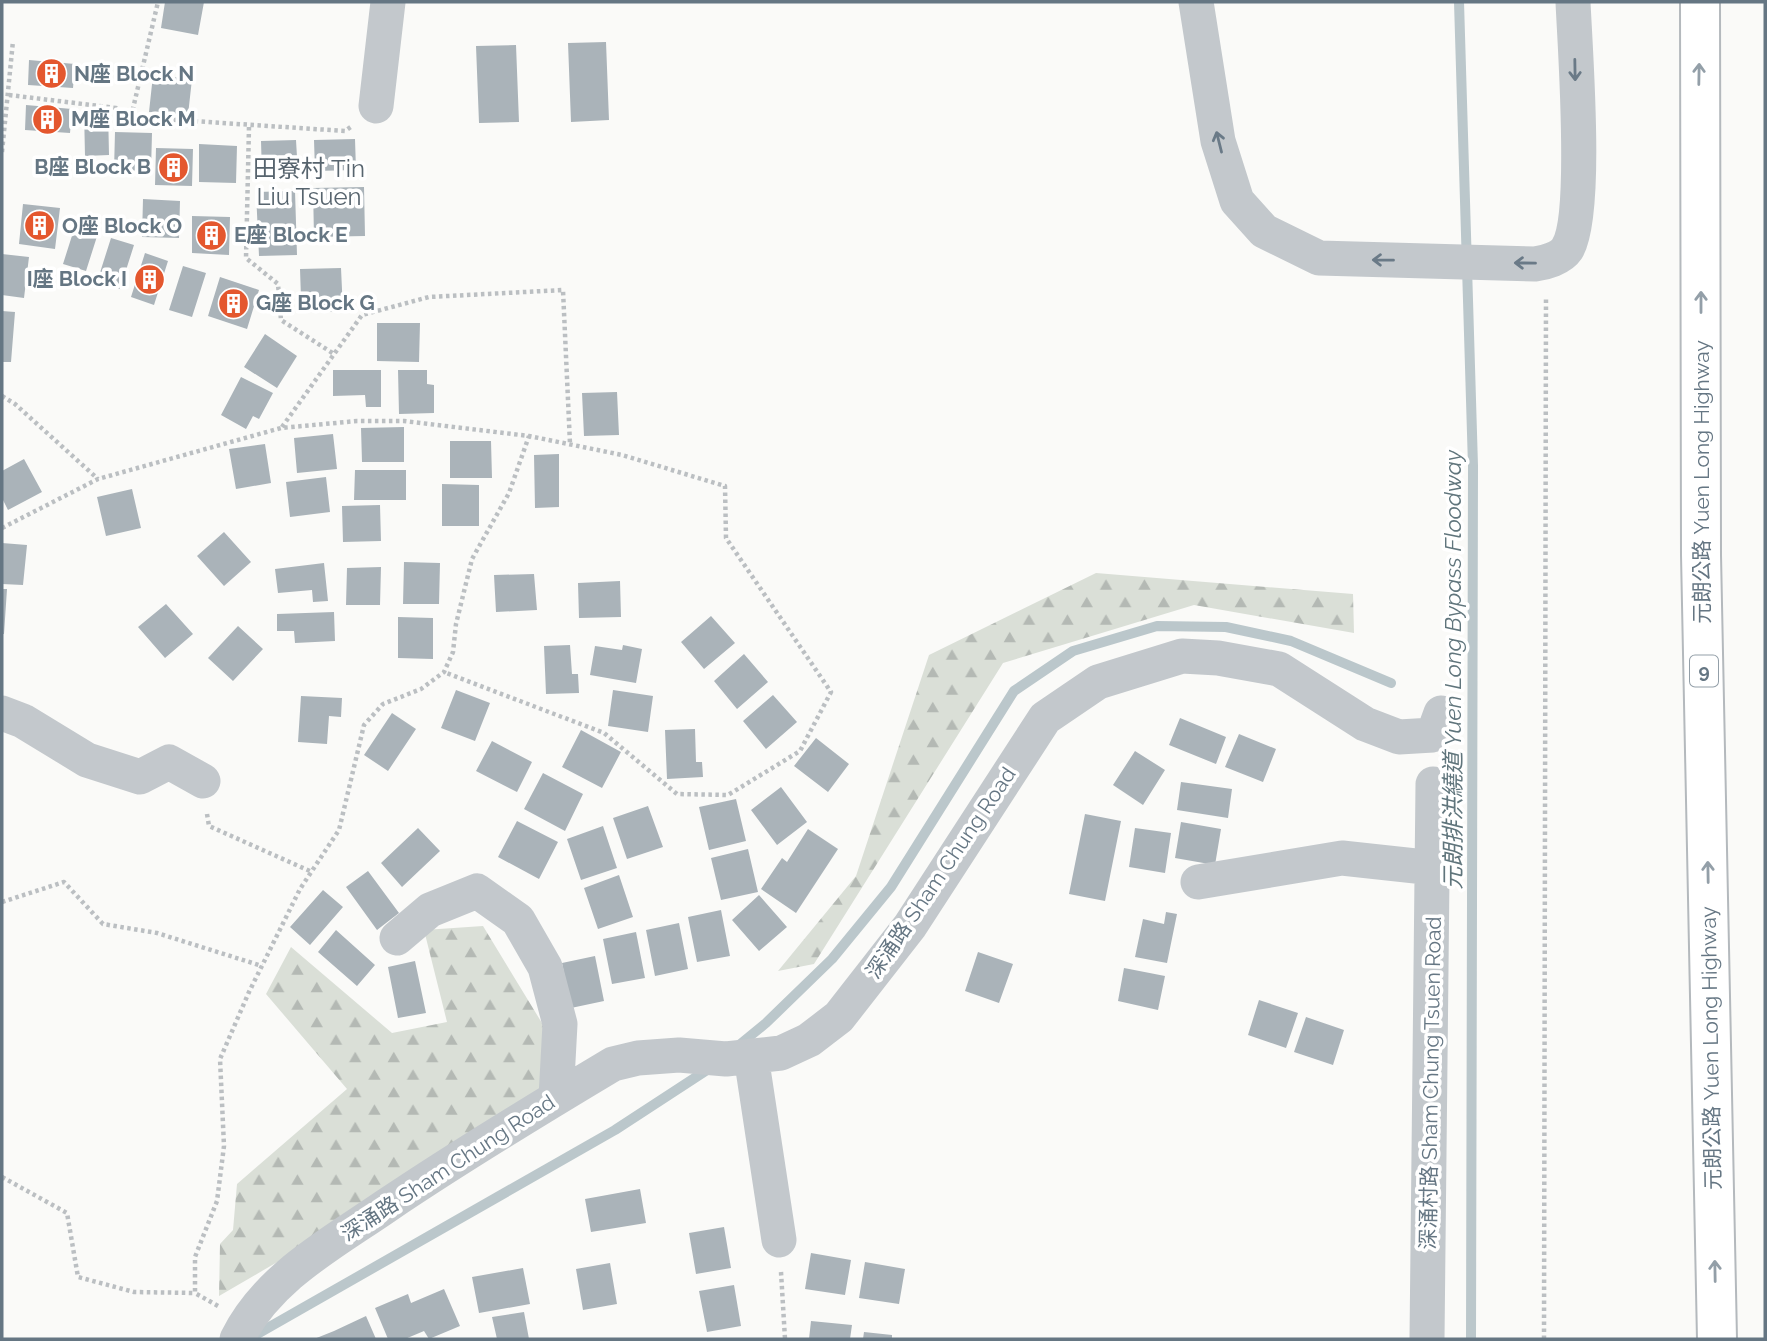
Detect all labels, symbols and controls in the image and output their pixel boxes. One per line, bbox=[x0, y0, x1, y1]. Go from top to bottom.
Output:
building icon: N座 Block N bbox=[34, 57, 68, 91]
one-way arrow bbox=[1568, 58, 1582, 81]
place label: N座 Block N bbox=[74, 61, 194, 86]
one-way arrow bbox=[1692, 63, 1706, 86]
building icon: M座 Block M bbox=[31, 102, 65, 136]
place label: M座 Block M bbox=[71, 106, 196, 131]
one-way arrow bbox=[1212, 131, 1225, 154]
building icon: B座 Block B bbox=[157, 150, 191, 184]
place label: B座 Block B bbox=[34, 154, 151, 179]
district label: 田寮村 Tin Liu Tsuen bbox=[253, 154, 365, 211]
building icon: O座 Block O bbox=[22, 209, 56, 243]
place label: O座 Block O bbox=[62, 213, 182, 238]
building icon: E座 Block E bbox=[194, 218, 228, 252]
place label: E座 Block E bbox=[234, 222, 348, 247]
one-way arrow bbox=[1372, 253, 1395, 266]
one-way arrow bbox=[1514, 257, 1537, 270]
building icon: I座 Block I bbox=[133, 262, 167, 296]
place label: I座 Block I bbox=[27, 266, 127, 291]
building icon: G座 Block G bbox=[216, 286, 250, 320]
place label: G座 Block G bbox=[256, 290, 375, 315]
one-way arrow bbox=[1694, 290, 1708, 313]
street label: 元朗公路 Yuen Long Highway bbox=[1689, 340, 1714, 624]
water label: 元朗排洪繞道 Yuen Long Bypass Floodway bbox=[1439, 449, 1466, 890]
road number: 9 bbox=[1690, 656, 1718, 686]
street label: 深涌路 Sham Chung Road bbox=[860, 762, 1021, 983]
one-way arrow bbox=[1701, 861, 1714, 884]
street label: 元朗公路 Yuen Long Highway bbox=[1696, 906, 1725, 1190]
street label: 深涌村路 Sham Chung Tsuen Road bbox=[1415, 916, 1446, 1250]
street label: 深涌路 Sham Chung Road bbox=[336, 1089, 559, 1246]
one-way arrow bbox=[1709, 1260, 1722, 1283]

